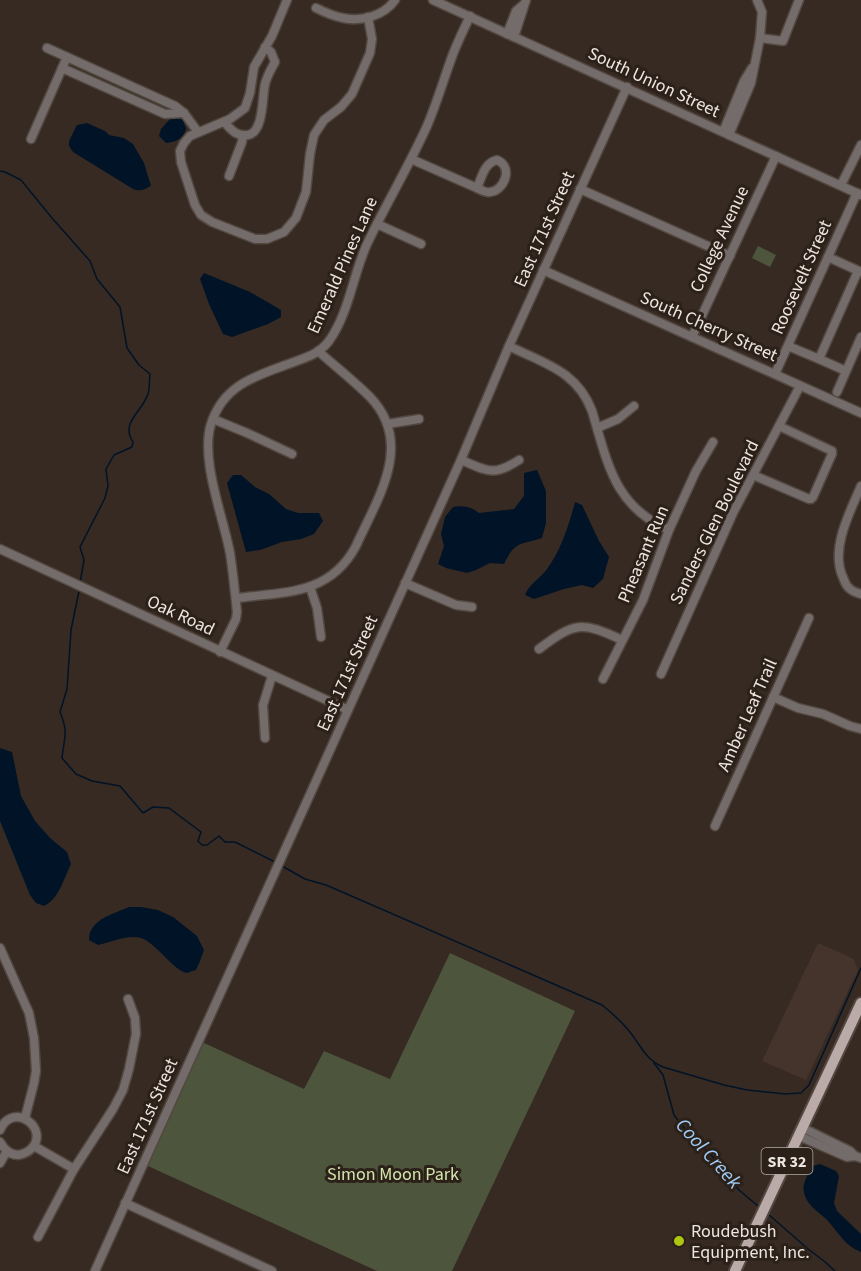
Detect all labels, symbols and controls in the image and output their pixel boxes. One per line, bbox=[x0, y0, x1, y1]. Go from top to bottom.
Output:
street label: South Union Street bbox=[584, 41, 724, 124]
street label: East 171st Street bbox=[508, 167, 581, 291]
street label: College Avenue bbox=[684, 182, 755, 297]
street label: Emerald Pines Lane bbox=[301, 193, 384, 338]
street label: Roosevelt Street bbox=[765, 216, 838, 338]
street label: South Cherry Street bbox=[636, 285, 781, 368]
street label: Sanders Glen Boulevard bbox=[664, 436, 765, 608]
street label: Pheasant Run bbox=[612, 502, 675, 607]
street label: Oak Road bbox=[143, 589, 219, 642]
street label: East 171st Street bbox=[311, 611, 384, 735]
street label: Amber Leaf Trail bbox=[711, 655, 784, 776]
street label: East 171st Street bbox=[111, 1054, 184, 1178]
water label: Cool Creek bbox=[669, 1112, 748, 1196]
road number: SR 32 bbox=[762, 1148, 812, 1174]
park label: Simon Moon Park bbox=[327, 1162, 459, 1187]
place label: Roudebush Equipment, Inc. bbox=[691, 1219, 810, 1265]
marker: Roudebush Equipment, Inc. bbox=[672, 1234, 686, 1248]

